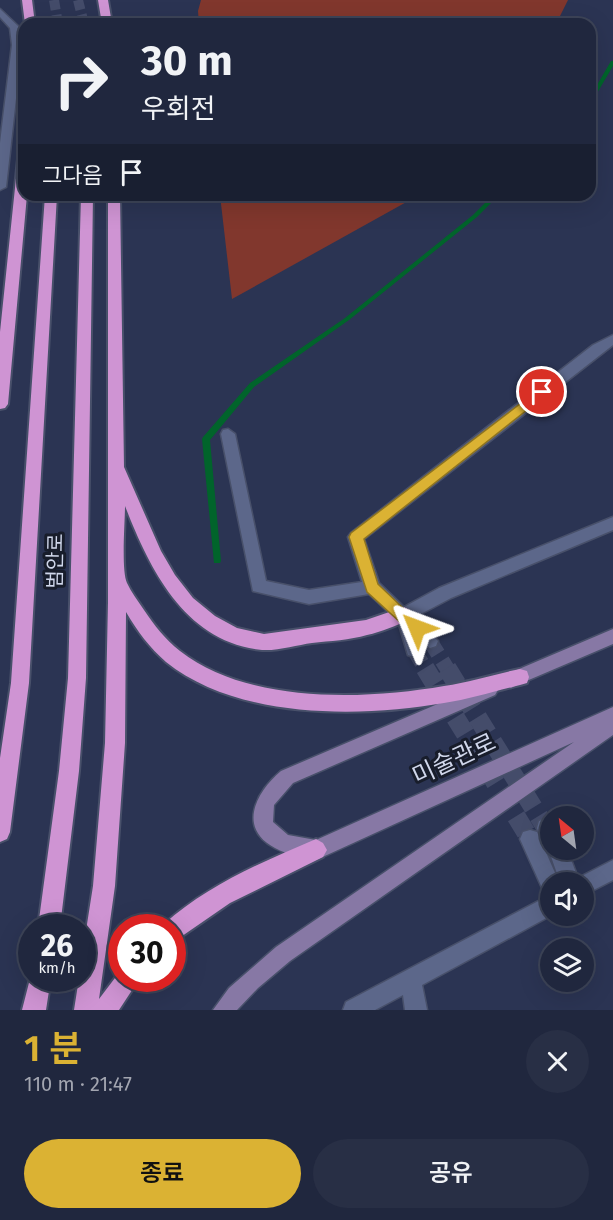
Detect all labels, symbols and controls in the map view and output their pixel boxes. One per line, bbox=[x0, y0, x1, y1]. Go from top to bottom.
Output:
text: 30 m bbox=[141, 36, 233, 86]
icon: right bbox=[42, 42, 120, 120]
text: 우회전 bbox=[141, 93, 216, 125]
icon: arrive bbox=[115, 156, 148, 189]
text: 그다음 bbox=[42, 162, 103, 189]
pin bbox=[516, 366, 567, 417]
icon: arrive bbox=[525, 375, 558, 408]
street label: 범안로 bbox=[43, 533, 67, 589]
position arrow bbox=[385, 596, 449, 660]
street label: 미술관로 bbox=[408, 728, 500, 790]
north arrow bbox=[540, 806, 594, 860]
map controls bbox=[540, 806, 594, 992]
button: sound bbox=[540, 872, 594, 926]
speed limit sign: 30 bbox=[108, 914, 186, 992]
text: 26 bbox=[41, 928, 73, 964]
button: layers bbox=[540, 938, 594, 992]
text: km/h bbox=[38, 959, 76, 977]
text: 1 분 bbox=[24, 1027, 82, 1071]
button: close bbox=[526, 1030, 589, 1093]
text: 110 m · 21:47 bbox=[24, 1072, 132, 1096]
button: 종료 bbox=[24, 1139, 301, 1208]
button: 공유 bbox=[313, 1139, 589, 1208]

